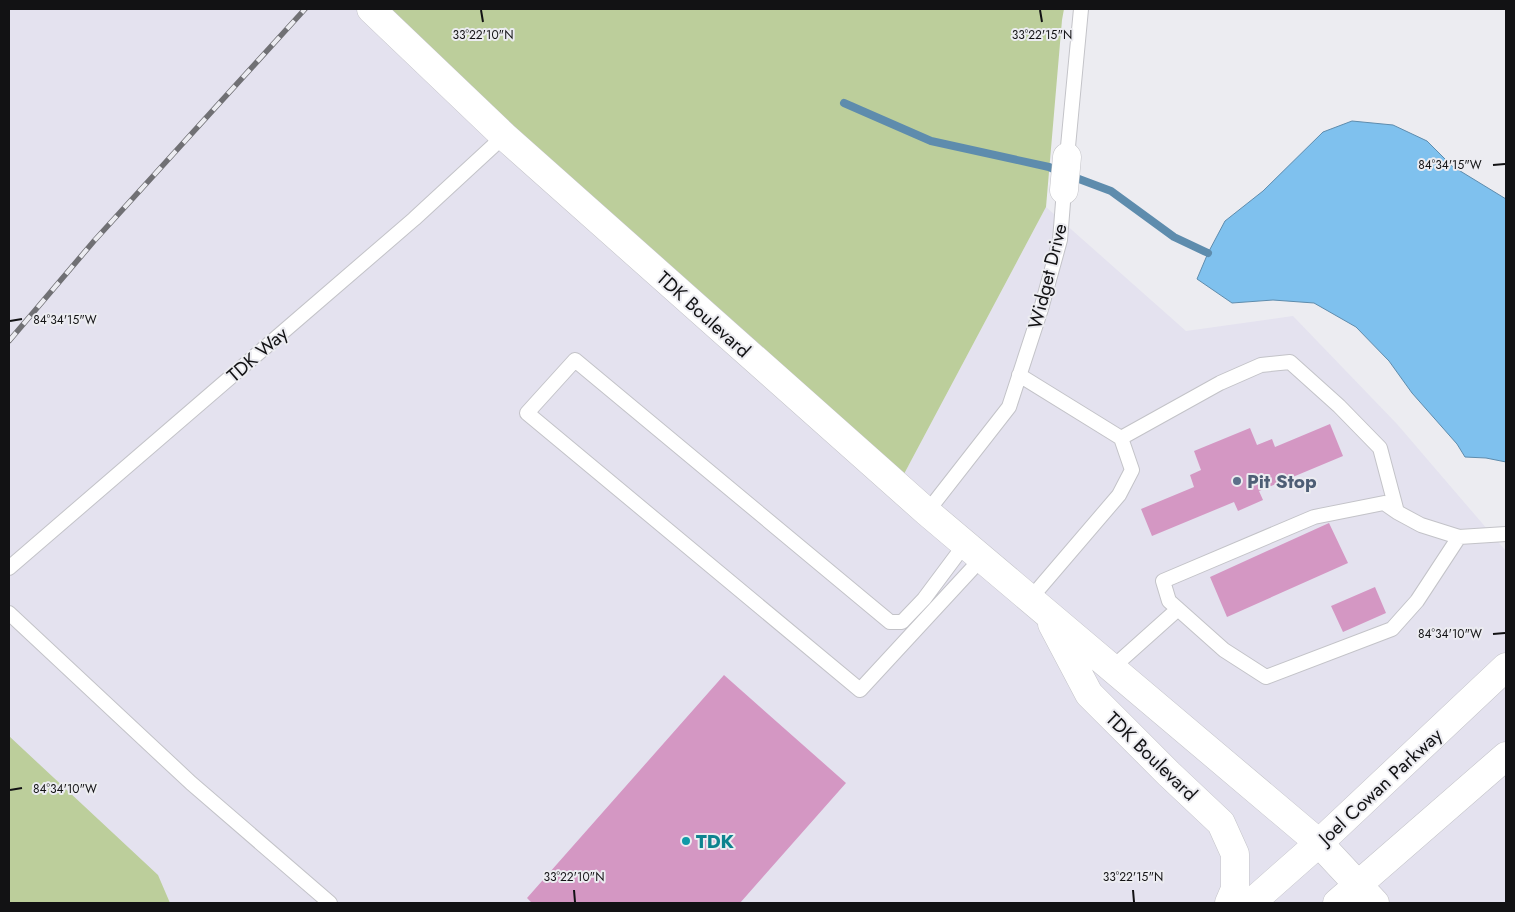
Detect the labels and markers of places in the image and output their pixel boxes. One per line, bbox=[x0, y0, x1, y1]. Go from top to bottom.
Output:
place label: Pit Stop bbox=[1247, 468, 1317, 495]
marker: Pit Stop bbox=[1231, 475, 1243, 487]
place label: TDK bbox=[696, 828, 735, 855]
marker: TDK bbox=[680, 835, 692, 847]

